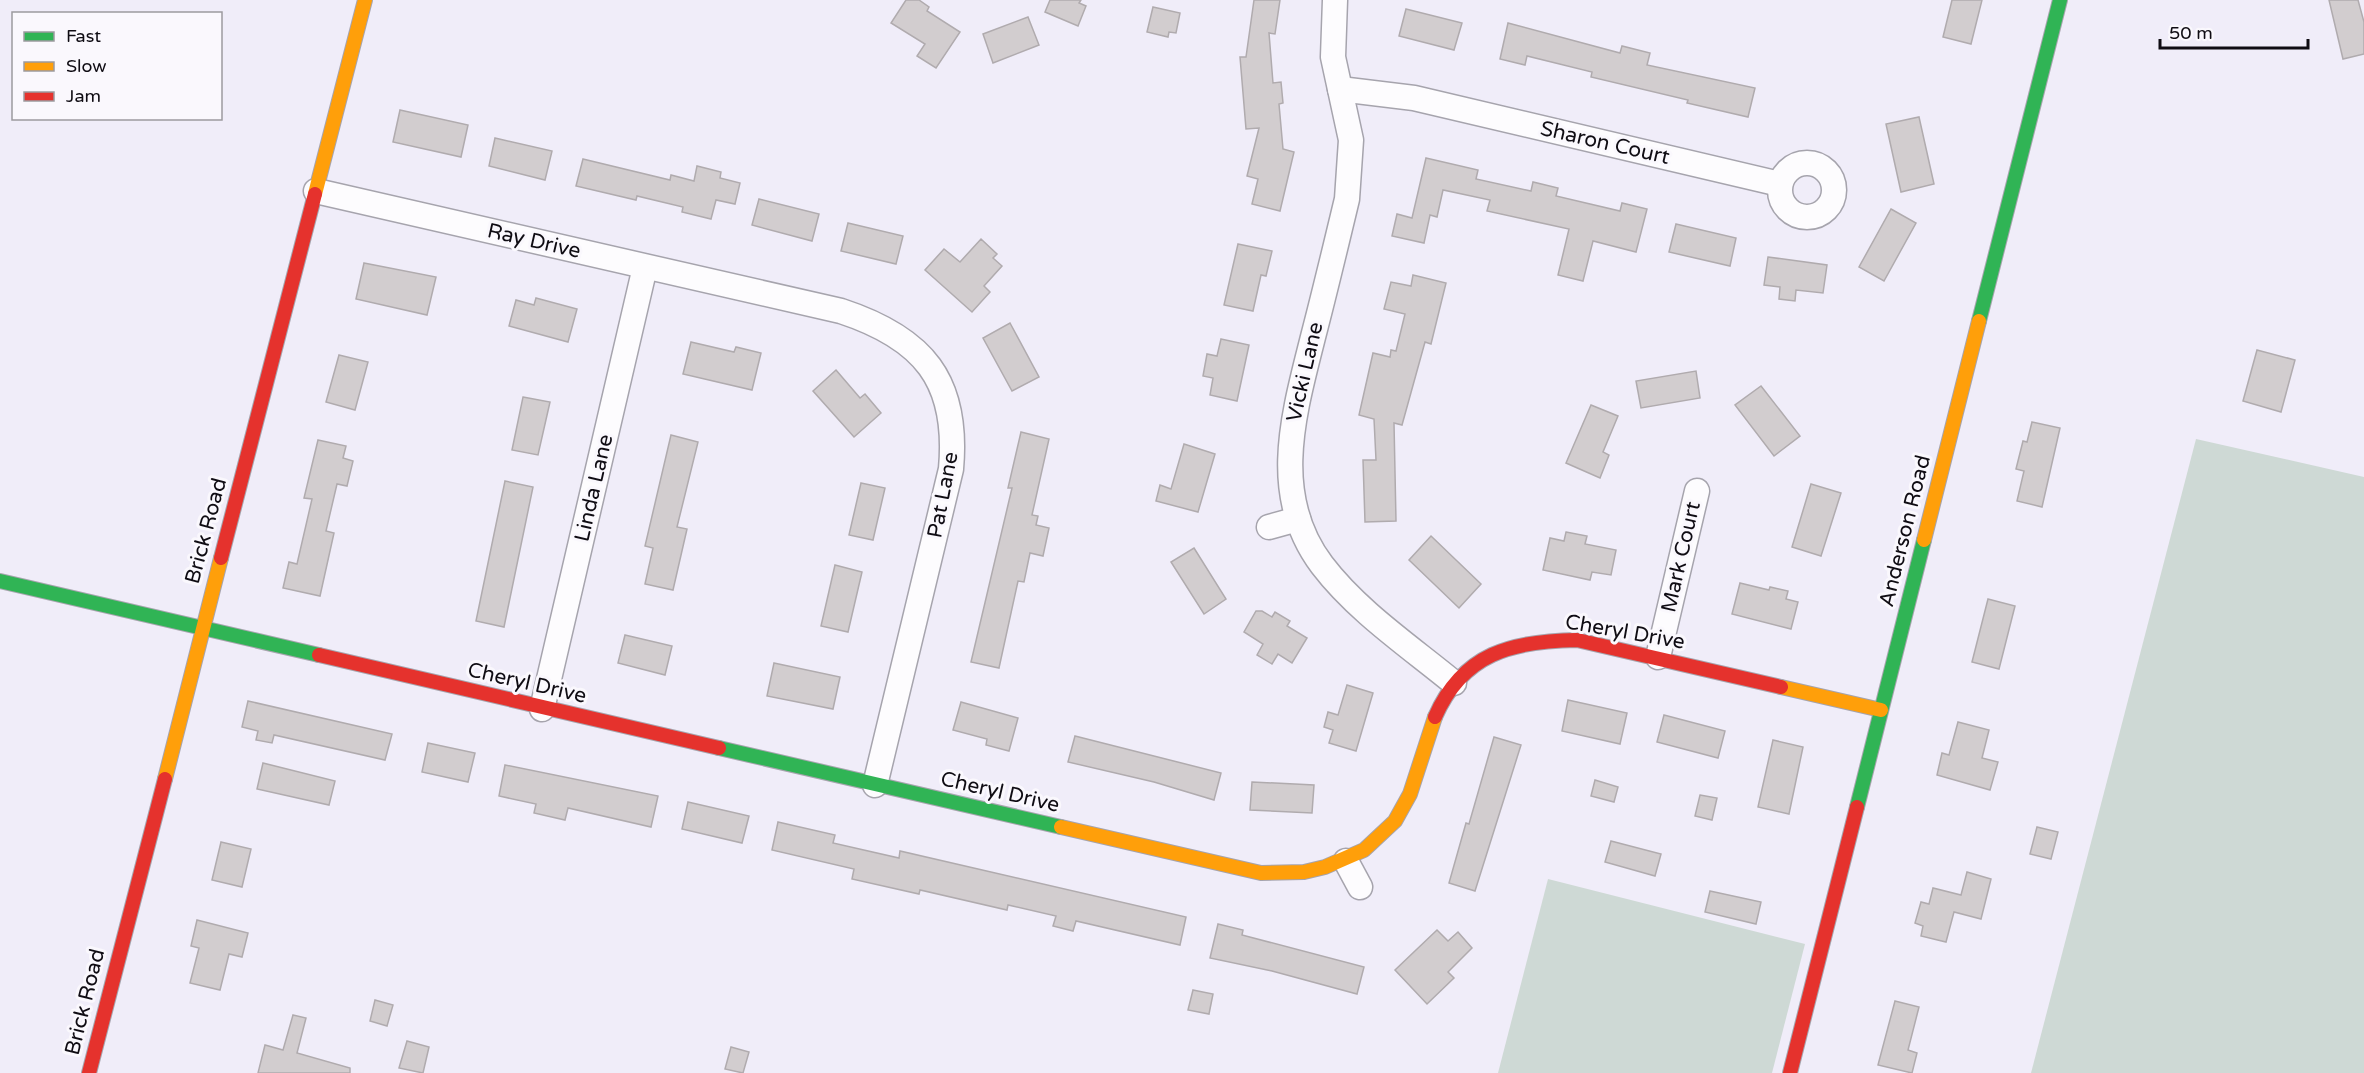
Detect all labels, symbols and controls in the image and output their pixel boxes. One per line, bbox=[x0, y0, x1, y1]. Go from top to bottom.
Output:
legend bbox=[12, 12, 222, 120]
scale bar bbox=[2160, 12, 2308, 50]
text: 50 m bbox=[2169, 22, 2213, 44]
text: Fast bbox=[66, 25, 101, 47]
text: Slow bbox=[66, 55, 107, 77]
text: Jam bbox=[66, 85, 101, 107]
street label: Sharon Court bbox=[1538, 116, 1672, 170]
street label: Ray Drive bbox=[485, 218, 583, 264]
street label: Vicki Lane bbox=[1281, 320, 1329, 424]
street label: Linda Lane bbox=[570, 432, 618, 544]
street label: Pat Lane bbox=[922, 450, 964, 540]
street label: Anderson Road bbox=[1874, 453, 1936, 609]
street label: Brick Road bbox=[180, 475, 232, 587]
street label: Mark Court bbox=[1656, 499, 1706, 615]
street label: Cheryl Drive bbox=[1563, 609, 1687, 655]
street label: Cheryl Drive bbox=[465, 657, 589, 709]
street label: Cheryl Drive bbox=[938, 766, 1062, 818]
street label: Brick Road bbox=[60, 946, 110, 1058]

